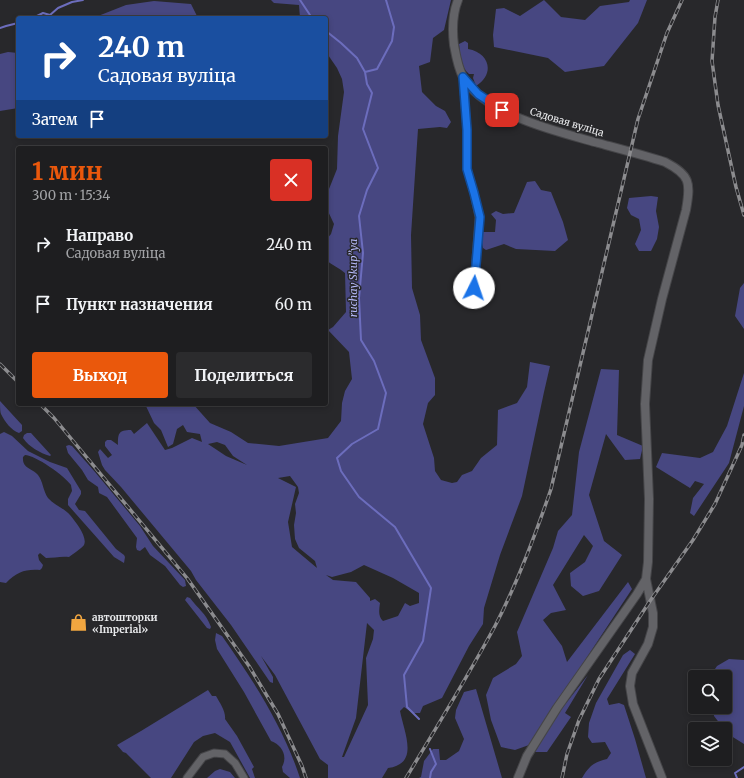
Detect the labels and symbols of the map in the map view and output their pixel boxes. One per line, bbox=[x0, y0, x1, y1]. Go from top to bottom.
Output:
pin bbox=[485, 93, 519, 127]
street label: Садовая вуліца bbox=[528, 105, 606, 140]
water label: ruchay Skup’’ya bbox=[346, 239, 360, 317]
position arrow bbox=[453, 267, 495, 309]
place label: автошторки «Imperial» bbox=[92, 611, 158, 636]
shop icon: автошторки «Imperial» bbox=[69, 613, 89, 633]

